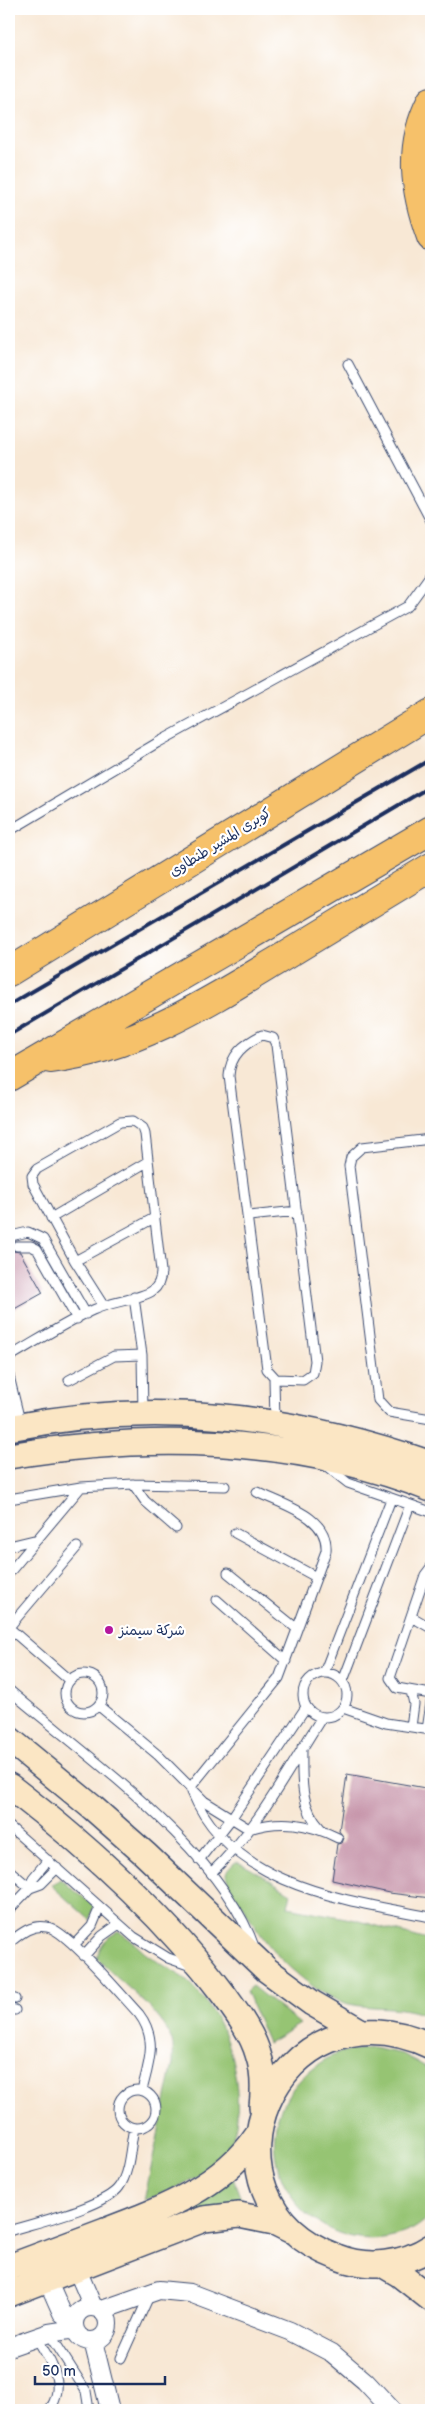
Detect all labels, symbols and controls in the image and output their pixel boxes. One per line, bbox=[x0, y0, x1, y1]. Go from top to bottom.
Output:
street label: كوبرى المشير طنطاوى bbox=[166, 804, 275, 881]
place label: شركة سيمنز bbox=[118, 1622, 185, 1639]
marker: شركة سيمنز bbox=[103, 1624, 115, 1636]
scale bar bbox=[35, 2354, 165, 2386]
text: 50 m bbox=[42, 2362, 76, 2381]

